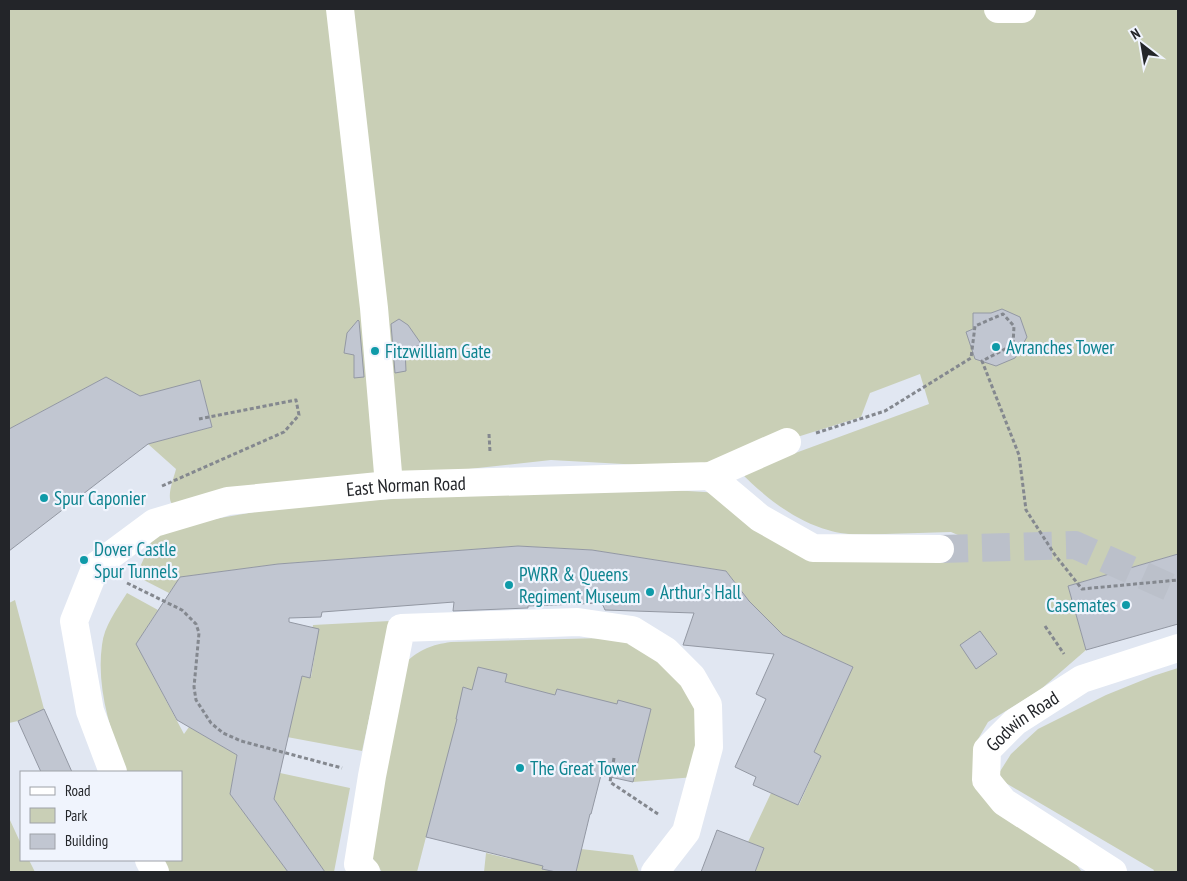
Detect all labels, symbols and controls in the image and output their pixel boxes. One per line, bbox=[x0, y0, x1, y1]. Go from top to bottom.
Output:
north arrow bbox=[1117, 20, 1167, 70]
text: N bbox=[1127, 24, 1143, 44]
place label: Avranches Tower bbox=[1006, 335, 1115, 359]
place label: Fitzwilliam Gate bbox=[385, 339, 491, 363]
marker: Avranches Tower bbox=[990, 341, 1002, 353]
marker: Fitzwilliam Gate bbox=[369, 345, 381, 357]
street label: East Norman Road bbox=[345, 471, 466, 501]
place label: Spur Caponier bbox=[54, 486, 147, 510]
marker: Spur Caponier bbox=[38, 492, 50, 504]
place label: Dover Castle Spur Tunnels bbox=[94, 537, 178, 583]
marker: Dover Castle Spur Tunnels bbox=[78, 554, 90, 566]
place label: PWRR & Queens Regiment Museum bbox=[519, 562, 640, 608]
marker: PWRR & Queens Regiment Museum bbox=[503, 579, 515, 591]
place label: Arthur's Hall bbox=[660, 580, 742, 604]
marker: Arthur's Hall bbox=[644, 586, 656, 598]
place label: Casemates bbox=[1046, 593, 1116, 617]
marker: Casemates bbox=[1120, 599, 1132, 611]
street label: Godwin Road bbox=[981, 685, 1063, 756]
place label: The Great Tower bbox=[530, 756, 637, 780]
marker: The Great Tower bbox=[514, 762, 526, 774]
legend bbox=[20, 771, 182, 861]
text: Road bbox=[65, 781, 91, 800]
text: Park bbox=[65, 806, 87, 825]
text: Building bbox=[65, 831, 108, 850]

